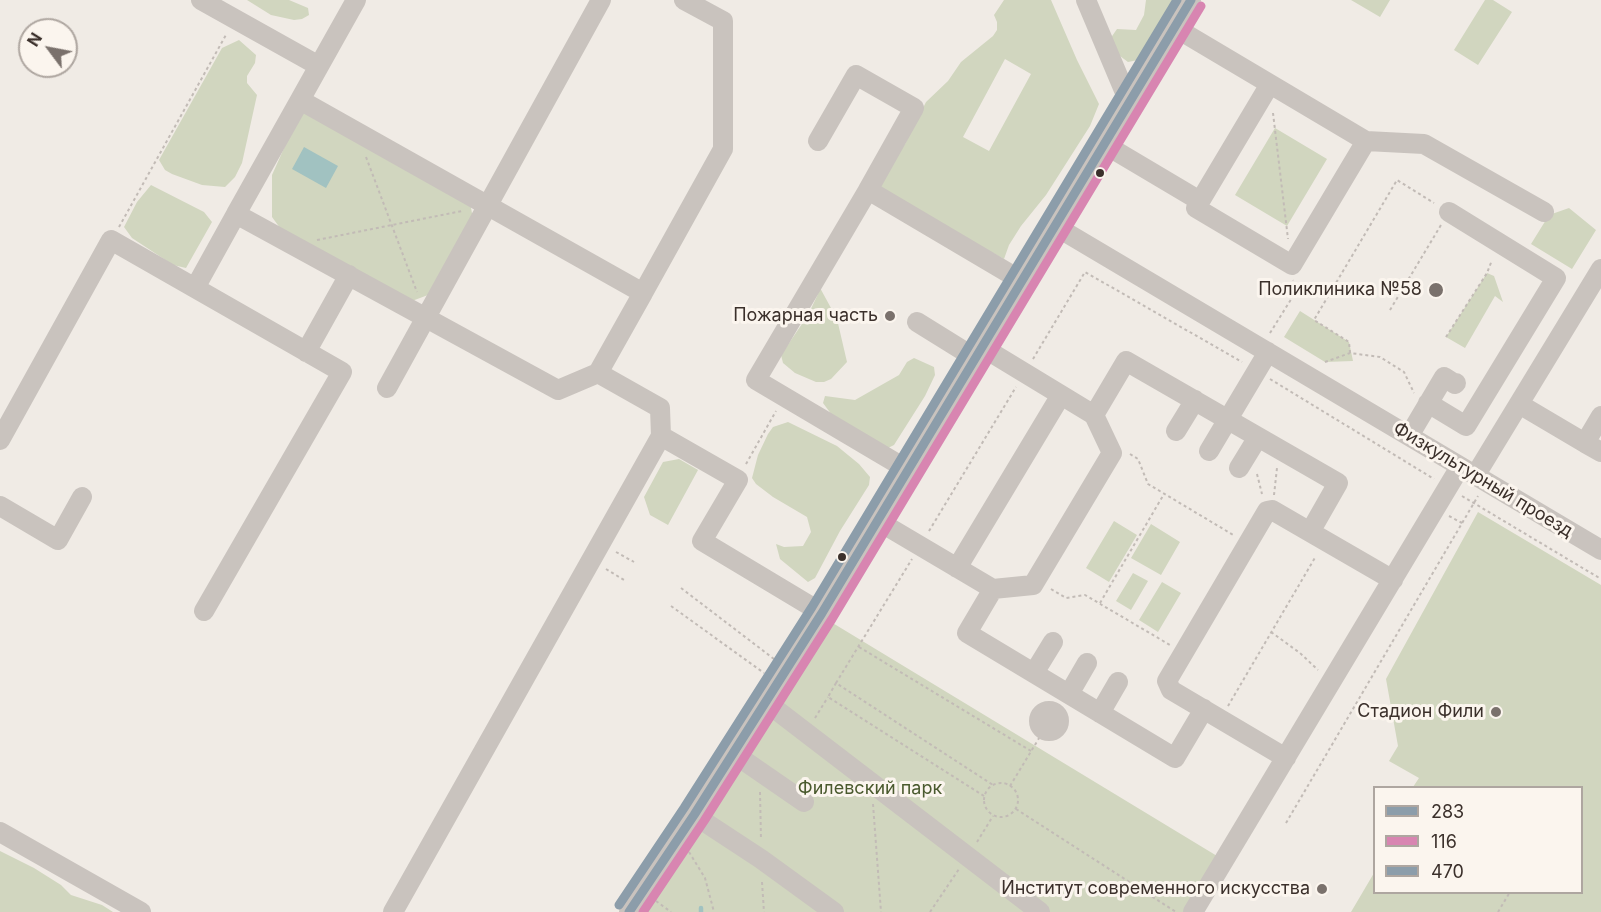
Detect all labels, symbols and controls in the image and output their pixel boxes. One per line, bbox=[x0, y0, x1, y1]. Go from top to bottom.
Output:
north arrow bbox=[18, 18, 78, 78]
text: N bbox=[23, 29, 46, 50]
unlabelled marker bbox=[1094, 167, 1106, 179]
place label: Поликлиника №58 bbox=[1258, 279, 1422, 301]
marker: Поликлиника №58 bbox=[1427, 281, 1445, 299]
place label: Пожарная часть bbox=[733, 305, 878, 327]
marker: Пожарная часть bbox=[883, 309, 897, 323]
street label: Физкультурный проезд bbox=[1389, 418, 1577, 542]
unlabelled marker bbox=[836, 551, 848, 563]
place label: Стадион Фили bbox=[1357, 701, 1484, 723]
marker: Стадион Фили bbox=[1489, 705, 1503, 719]
park label: Филевский парк bbox=[798, 778, 942, 800]
legend bbox=[1373, 786, 1583, 894]
text: 283 bbox=[1431, 801, 1464, 822]
text: 116 bbox=[1431, 831, 1457, 852]
text: 470 bbox=[1431, 861, 1464, 882]
place label: Институт современного искусства bbox=[1001, 878, 1310, 900]
marker: Институт современного искусства bbox=[1315, 882, 1329, 896]

